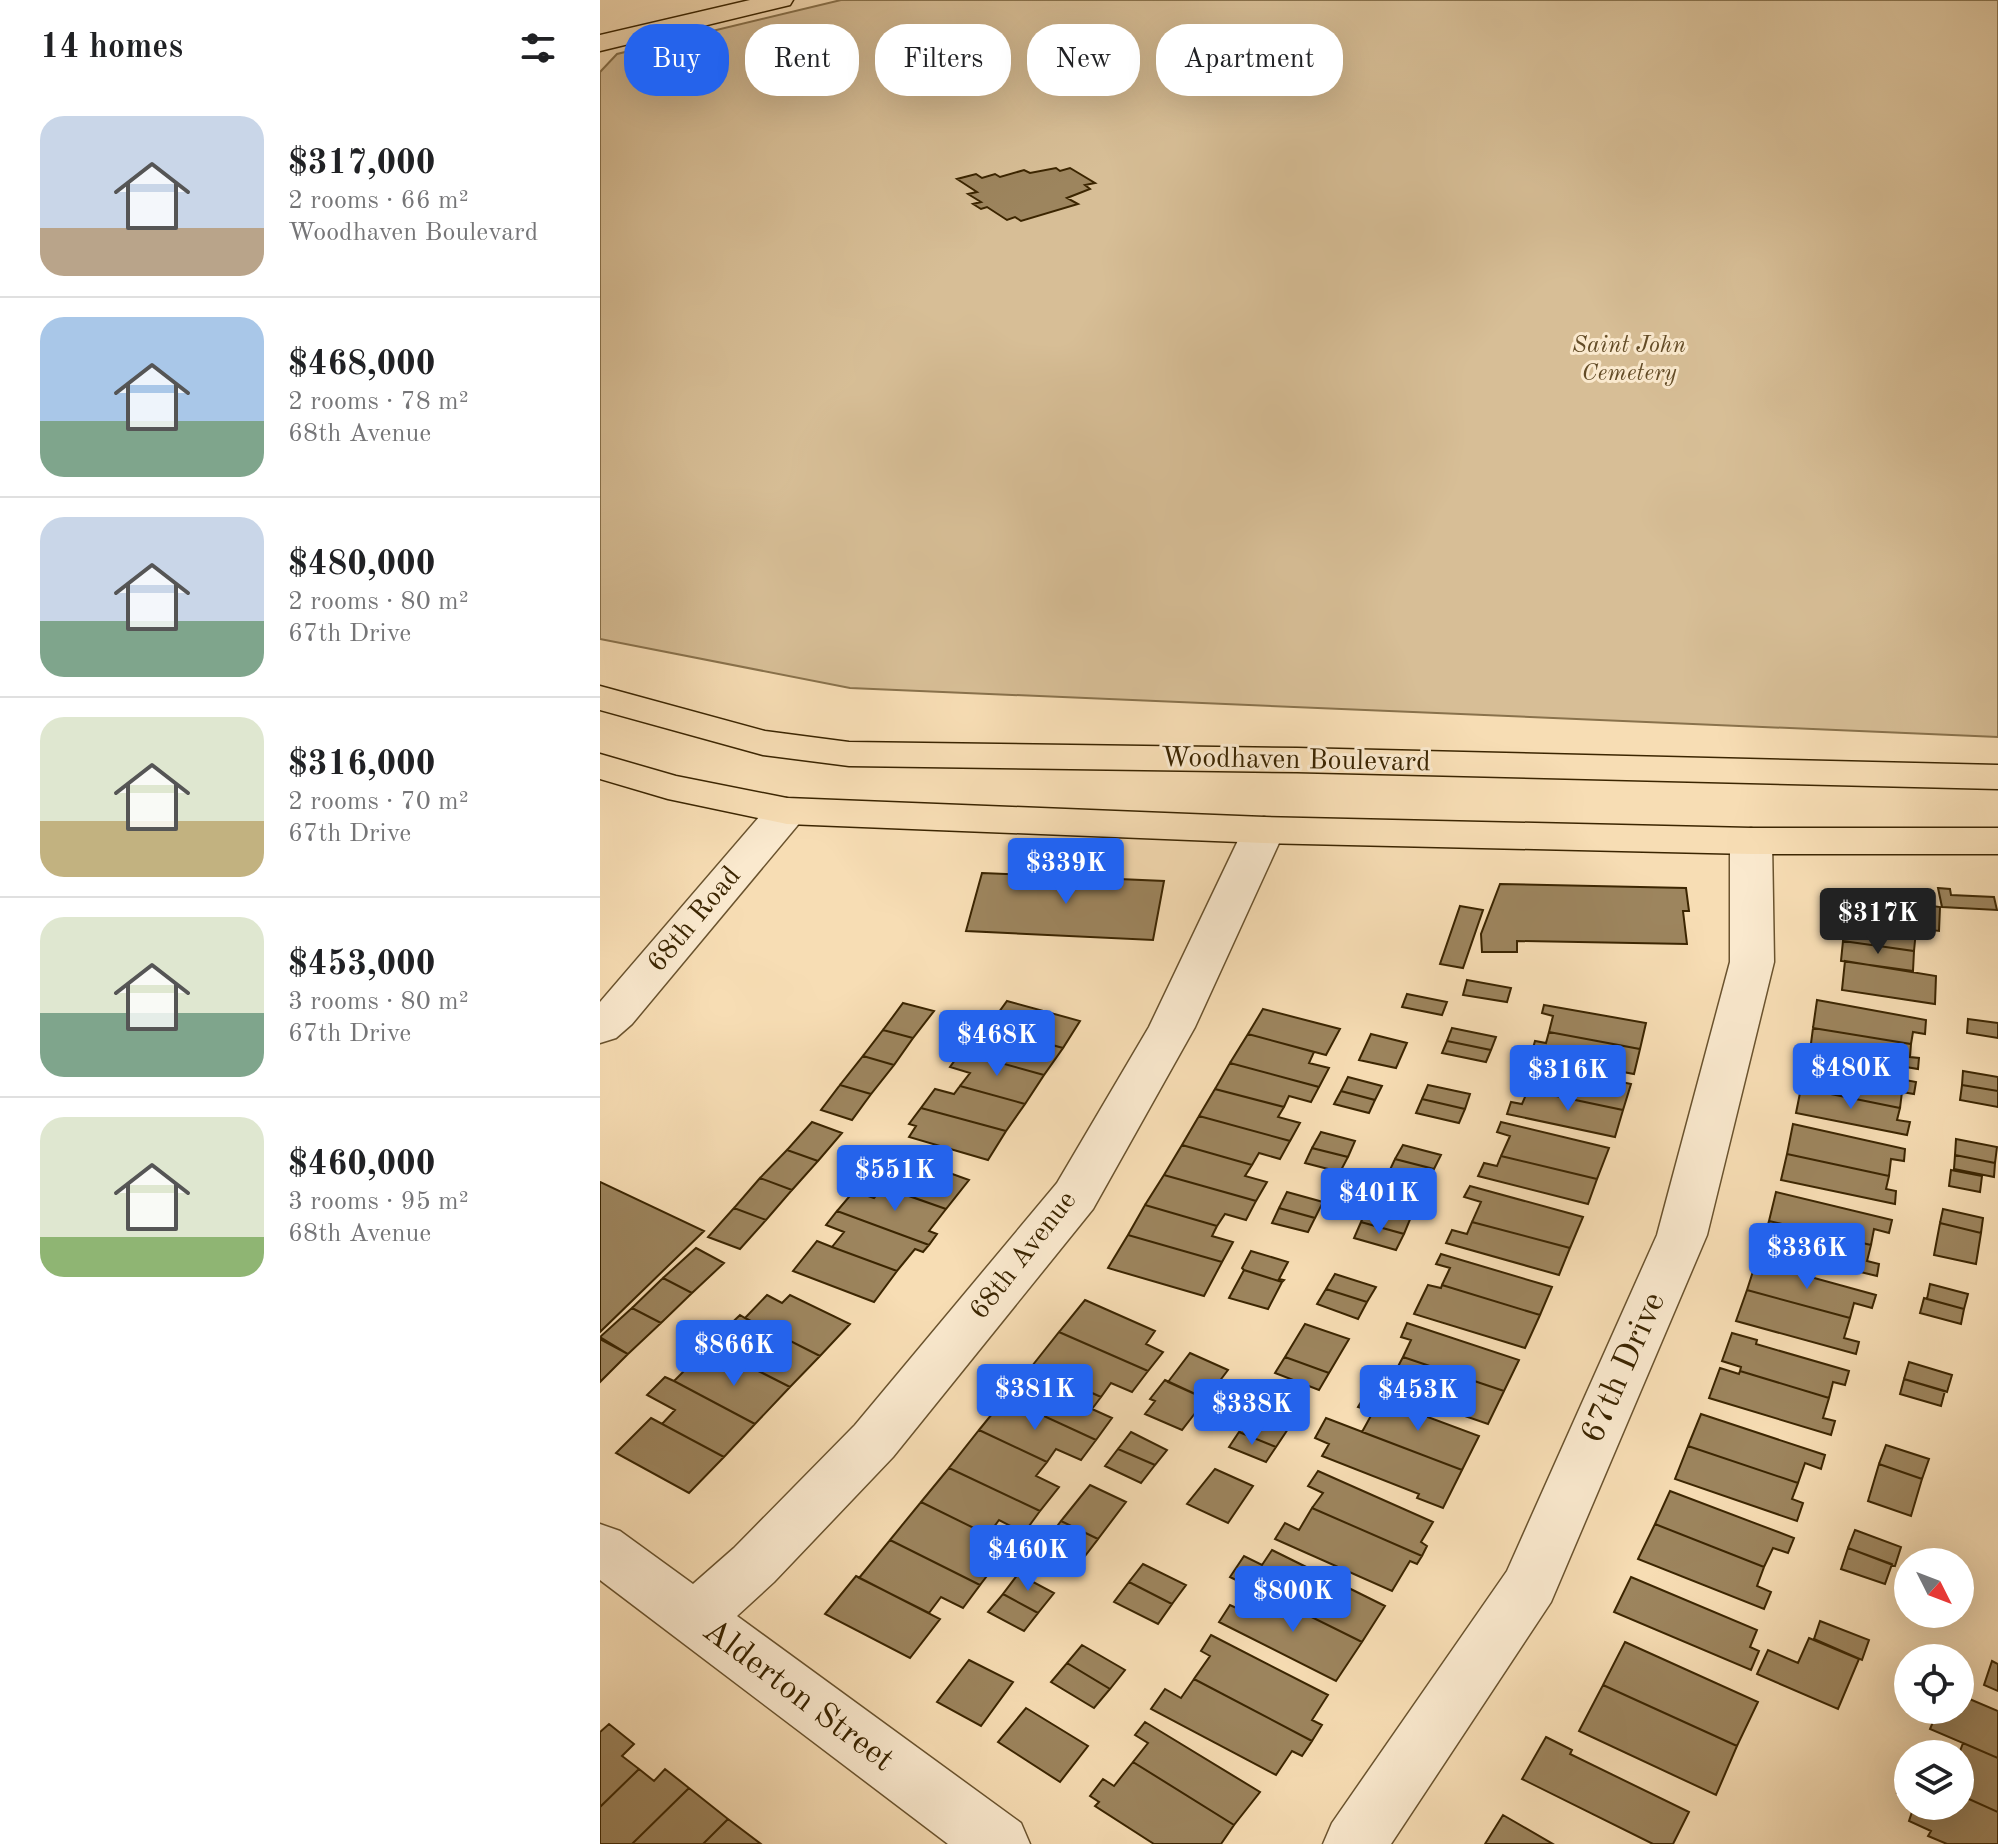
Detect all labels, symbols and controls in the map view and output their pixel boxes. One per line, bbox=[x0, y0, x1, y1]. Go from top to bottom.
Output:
chip: Buy bbox=[624, 24, 729, 96]
chip: Rent bbox=[745, 24, 859, 96]
chip: Filters bbox=[875, 24, 1011, 96]
chip: New bbox=[1027, 24, 1140, 96]
chip: Apartment bbox=[1156, 24, 1343, 96]
icon: filters bbox=[516, 26, 560, 70]
text: 14 homes bbox=[40, 31, 183, 65]
text: $317,000 bbox=[288, 147, 436, 181]
icon: home bbox=[104, 148, 200, 244]
text: 2 rooms · 66 m² bbox=[288, 188, 469, 214]
text: Woodhaven Boulevard bbox=[288, 220, 538, 246]
park label: Saint John Cemetery bbox=[1572, 334, 1686, 386]
text: $468,000 bbox=[288, 348, 436, 382]
icon: home bbox=[104, 349, 200, 445]
text: 2 rooms · 78 m² bbox=[288, 389, 469, 415]
text: 68th Avenue bbox=[288, 421, 431, 447]
text: $480,000 bbox=[288, 548, 436, 582]
icon: home bbox=[104, 549, 200, 645]
text: 2 rooms · 80 m² bbox=[288, 589, 469, 615]
text: 67th Drive bbox=[288, 621, 411, 647]
street label: Woodhaven Boulevard bbox=[1161, 745, 1431, 777]
text: $316,000 bbox=[288, 748, 436, 782]
icon: home bbox=[104, 749, 200, 845]
text: 2 rooms · 70 m² bbox=[288, 789, 469, 815]
text: 67th Drive bbox=[288, 821, 411, 847]
pin: $339K bbox=[1010, 838, 1122, 906]
text: $339K bbox=[1026, 851, 1106, 877]
street label: 68th Road bbox=[643, 862, 747, 978]
pin: $317K bbox=[1822, 888, 1934, 956]
text: $317K bbox=[1838, 901, 1918, 927]
text: $453,000 bbox=[288, 948, 436, 982]
icon: home bbox=[104, 949, 200, 1045]
text: 3 rooms · 80 m² bbox=[288, 989, 469, 1015]
pin: $468K bbox=[941, 1010, 1053, 1078]
text: 67th Drive bbox=[288, 1021, 411, 1047]
text: $468K bbox=[957, 1023, 1037, 1049]
pin: $480K bbox=[1795, 1043, 1907, 1111]
pin: $316K bbox=[1512, 1045, 1624, 1113]
text: $480K bbox=[1811, 1056, 1891, 1082]
text: $316K bbox=[1528, 1058, 1608, 1084]
pin: $551K bbox=[839, 1145, 951, 1213]
text: $460,000 bbox=[288, 1148, 436, 1182]
icon: home bbox=[104, 1149, 200, 1245]
text: $551K bbox=[855, 1158, 935, 1184]
pin: $401K bbox=[1323, 1168, 1435, 1236]
text: $401K bbox=[1339, 1181, 1419, 1207]
street label: 68th Avenue bbox=[965, 1187, 1083, 1325]
text: 3 rooms · 95 m² bbox=[288, 1189, 469, 1215]
text: 68th Avenue bbox=[288, 1221, 431, 1247]
pin: $336K bbox=[1751, 1223, 1863, 1291]
text: $336K bbox=[1767, 1236, 1847, 1262]
street label: 67th Drive bbox=[1576, 1288, 1672, 1448]
pin: $866K bbox=[678, 1320, 790, 1388]
text: $866K bbox=[694, 1333, 774, 1359]
pin: $381K bbox=[979, 1364, 1091, 1432]
pin: $453K bbox=[1362, 1365, 1474, 1433]
text: $381K bbox=[995, 1377, 1075, 1403]
text: $453K bbox=[1378, 1378, 1458, 1404]
pin: $338K bbox=[1196, 1379, 1308, 1447]
text: $338K bbox=[1212, 1392, 1292, 1418]
pin: $460K bbox=[972, 1525, 1084, 1593]
text: $460K bbox=[988, 1538, 1068, 1564]
north arrow bbox=[1894, 1548, 1974, 1628]
map controls bbox=[1894, 1548, 1974, 1820]
pin: $800K bbox=[1237, 1566, 1349, 1634]
text: $800K bbox=[1253, 1579, 1333, 1605]
street label: Alderton Street bbox=[696, 1613, 900, 1779]
button: locate bbox=[1894, 1644, 1974, 1724]
button: layers bbox=[1894, 1740, 1974, 1820]

